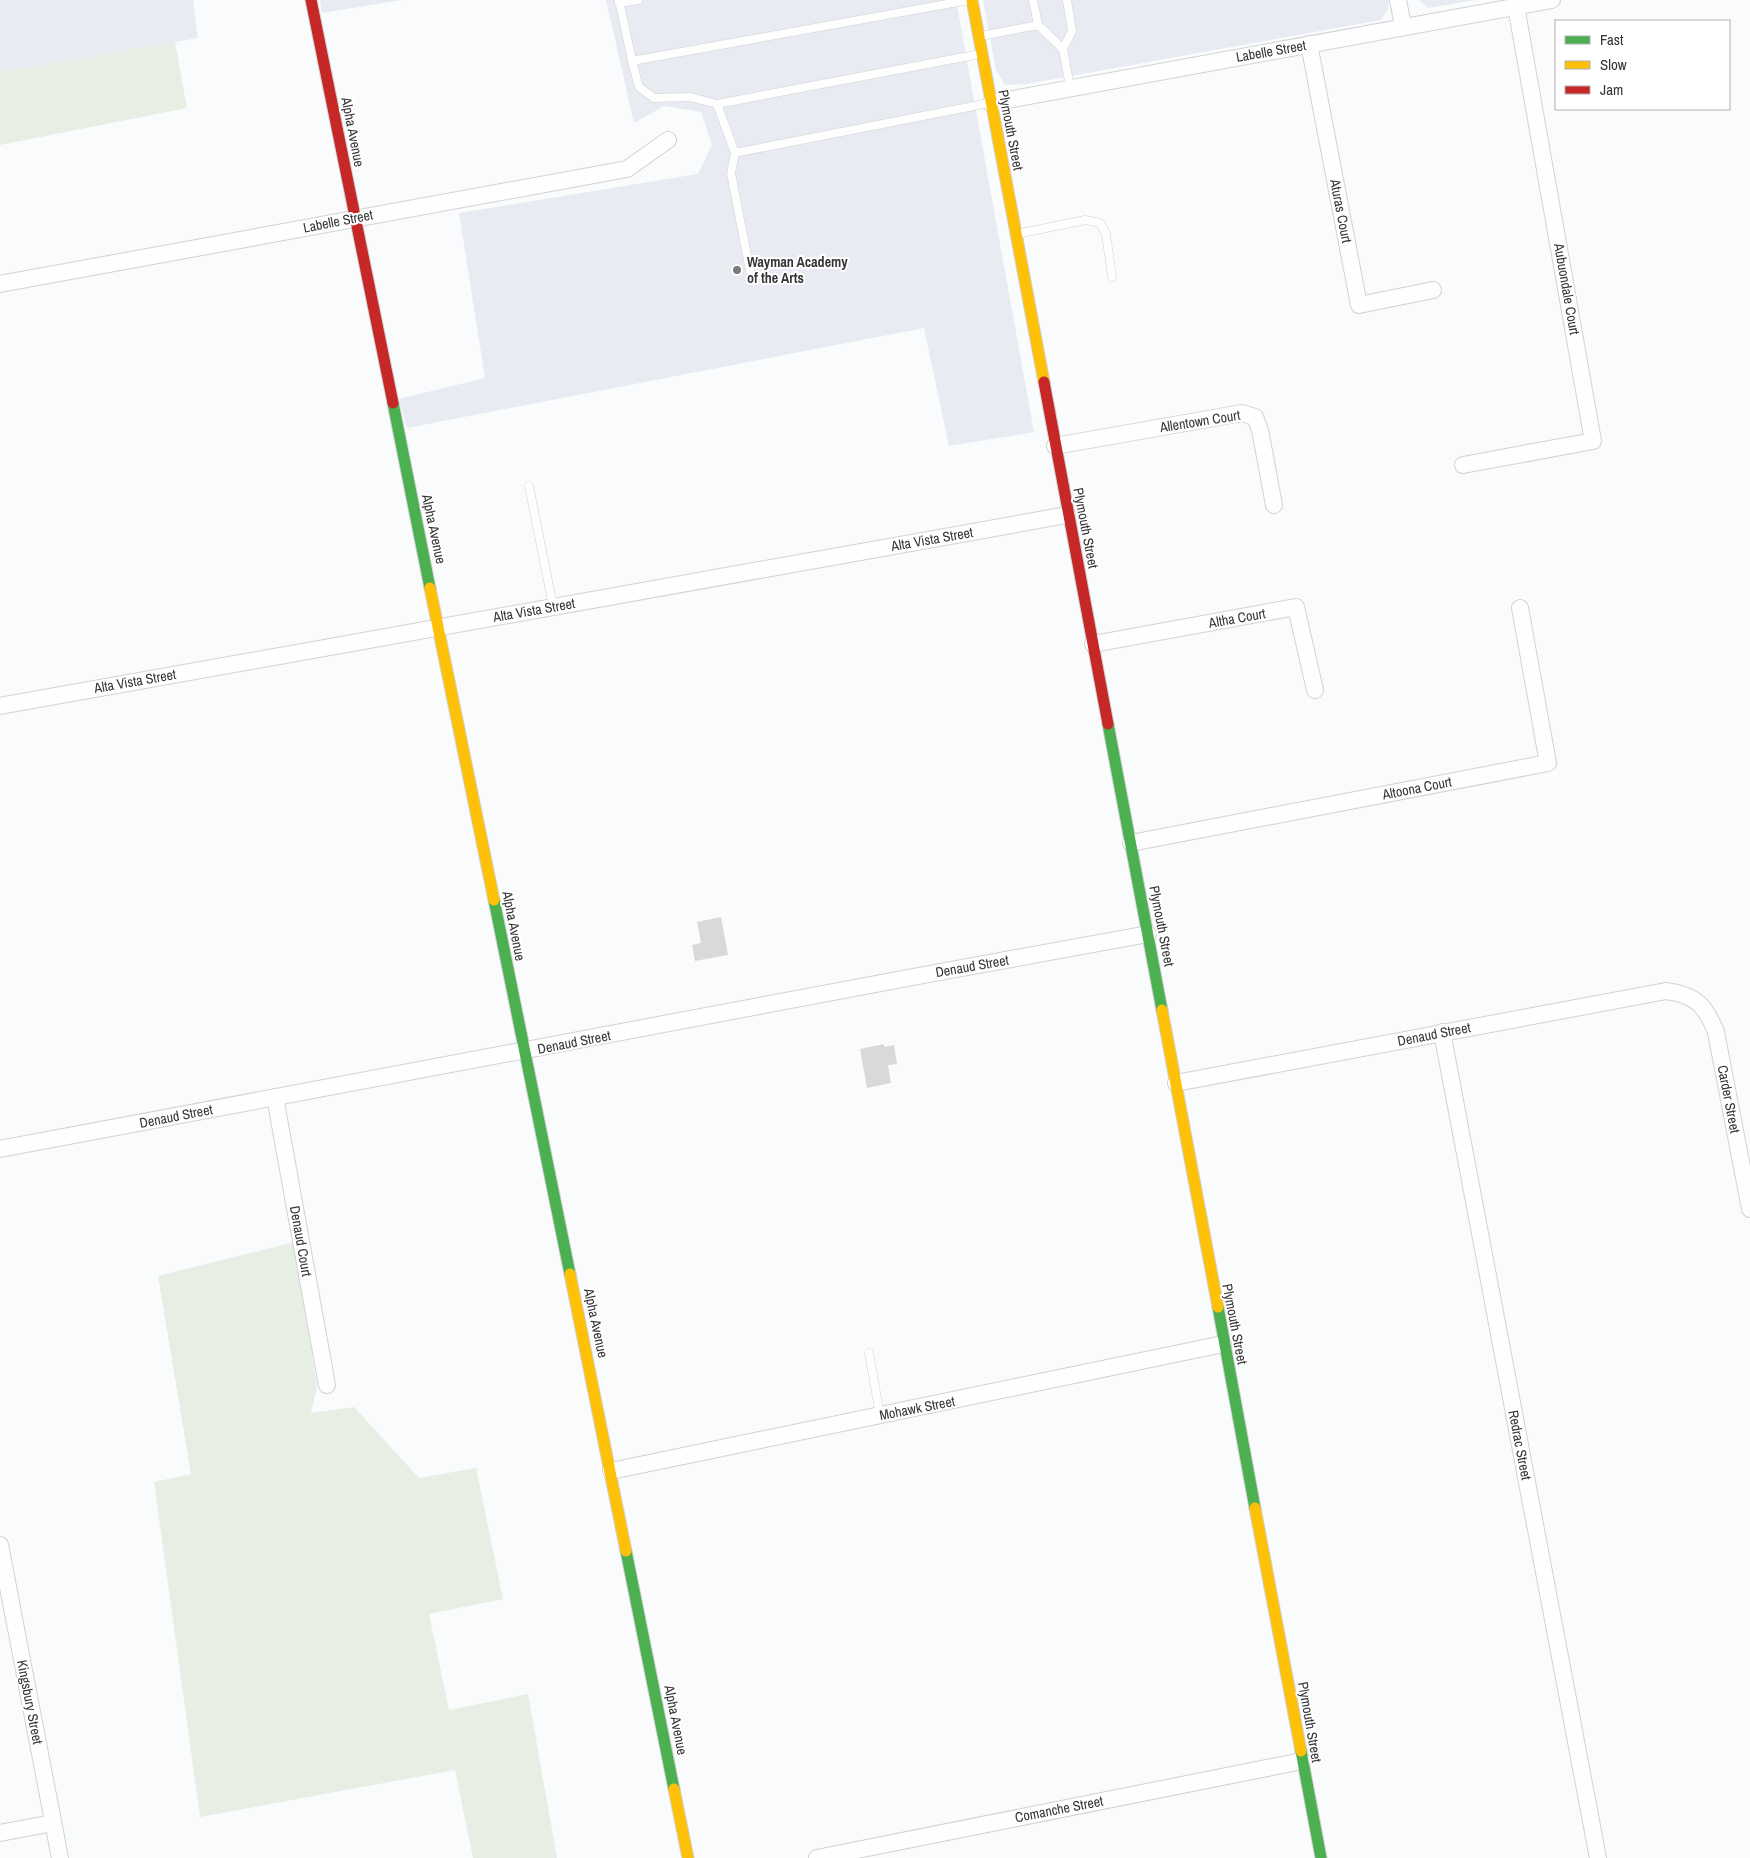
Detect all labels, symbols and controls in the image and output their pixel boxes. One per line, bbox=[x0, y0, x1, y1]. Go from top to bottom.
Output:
legend bbox=[1555, 20, 1730, 110]
text: Fast bbox=[1600, 29, 1624, 50]
street label: Labelle Street bbox=[1235, 36, 1307, 66]
text: Slow bbox=[1600, 54, 1627, 75]
text: Jam bbox=[1600, 79, 1623, 100]
street label: Plymouth Street bbox=[994, 88, 1028, 172]
street label: Alpha Avenue bbox=[337, 95, 369, 168]
street label: Aturas Court bbox=[1326, 177, 1356, 244]
street label: Labelle Street bbox=[302, 205, 374, 237]
street label: Aubuondale Court bbox=[1550, 241, 1584, 336]
place label: Wayman Academy of the Arts bbox=[747, 253, 848, 287]
marker: Wayman Academy of the Arts bbox=[731, 264, 743, 276]
street label: Allentown Court bbox=[1158, 406, 1241, 436]
street label: Plymouth Street bbox=[1069, 486, 1103, 570]
street label: Alpha Avenue bbox=[418, 492, 450, 565]
street label: Alta Vista Street bbox=[889, 523, 974, 555]
street label: Alta Vista Street bbox=[491, 594, 576, 626]
street label: Altha Court bbox=[1206, 604, 1267, 632]
street label: Alta Vista Street bbox=[92, 665, 177, 697]
street label: Altoona Court bbox=[1380, 772, 1453, 804]
street label: Plymouth Street bbox=[1145, 884, 1179, 968]
street label: Alpha Avenue bbox=[498, 889, 530, 962]
street label: Denaud Street bbox=[934, 951, 1010, 981]
street label: Denaud Street bbox=[1396, 1018, 1472, 1050]
street label: Denaud Street bbox=[536, 1026, 612, 1058]
street label: Carder Street bbox=[1714, 1063, 1744, 1135]
street label: Denaud Street bbox=[138, 1100, 214, 1132]
street label: Denaud Court bbox=[286, 1204, 316, 1278]
street label: Plymouth Street bbox=[1218, 1282, 1252, 1366]
street label: Alpha Avenue bbox=[580, 1286, 612, 1359]
street label: Mohawk Street bbox=[878, 1392, 956, 1424]
street label: Redrac Street bbox=[1504, 1409, 1536, 1481]
street label: Kingsbury Street bbox=[13, 1658, 47, 1746]
street label: Plymouth Street bbox=[1294, 1680, 1326, 1764]
street label: Alpha Avenue bbox=[660, 1683, 692, 1756]
street label: Comanche Street bbox=[1013, 1792, 1105, 1826]

